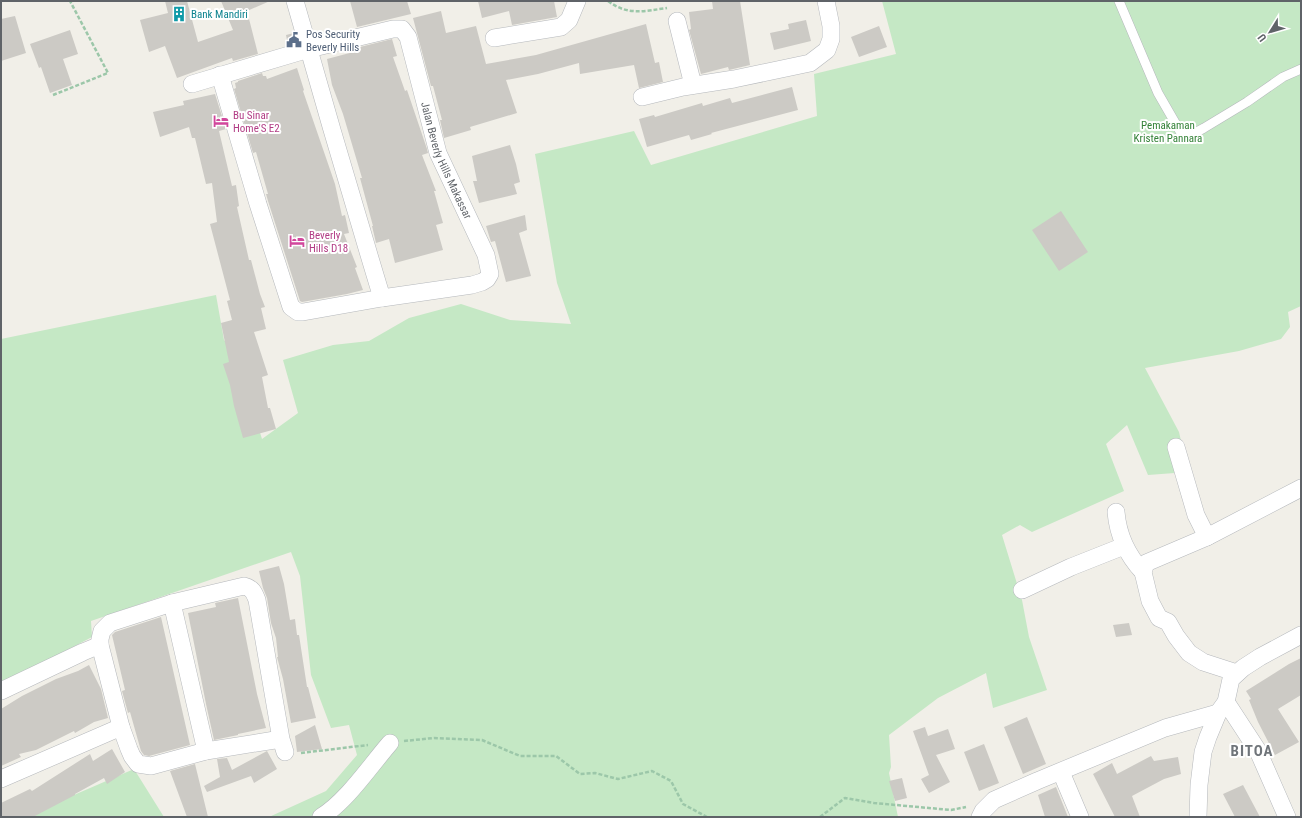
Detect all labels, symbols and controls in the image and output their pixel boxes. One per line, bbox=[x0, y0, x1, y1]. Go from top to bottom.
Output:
building icon: Bank Mandiri bbox=[170, 5, 188, 23]
place label: Bank Mandiri bbox=[191, 8, 248, 21]
north arrow bbox=[1250, 12, 1290, 52]
place label: Pos Security Beverly Hills bbox=[306, 28, 360, 54]
public building icon: Pos Security Beverly Hills bbox=[285, 31, 303, 49]
text: U bbox=[1255, 31, 1269, 44]
street label: Jalan Beverly Hills Makassar bbox=[419, 100, 475, 222]
place label: Bu Sinar Home'S E2 bbox=[233, 109, 280, 135]
hotel icon: Bu Sinar Home'S E2 bbox=[212, 112, 230, 130]
park label: Pemakaman Kristen Pannara bbox=[1134, 119, 1202, 145]
place label: Beverly Hills D18 bbox=[309, 229, 348, 255]
hotel icon: Beverly Hills D18 bbox=[288, 232, 306, 250]
district label: BITOA bbox=[1230, 742, 1274, 760]

